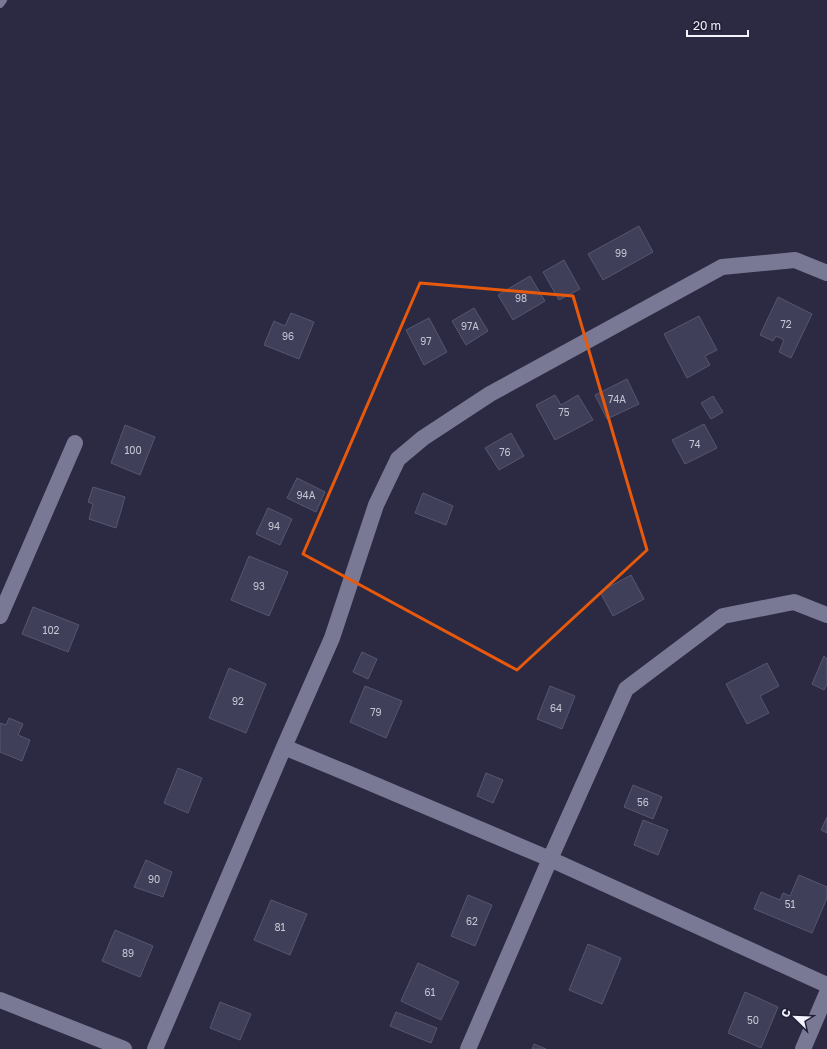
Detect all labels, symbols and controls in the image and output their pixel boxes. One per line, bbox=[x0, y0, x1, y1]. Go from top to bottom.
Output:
scale bar bbox=[687, 12, 748, 38]
text: 20 m bbox=[693, 18, 721, 33]
house number: 99 bbox=[615, 247, 627, 259]
house number: 98 bbox=[515, 292, 527, 304]
house number: 72 bbox=[780, 318, 792, 330]
house number: 97А bbox=[461, 320, 479, 332]
house number: 96 bbox=[282, 330, 294, 342]
house number: 97 bbox=[420, 335, 432, 347]
house number: 74А bbox=[608, 393, 626, 405]
house number: 75 bbox=[558, 406, 570, 418]
house number: 74 bbox=[689, 438, 701, 450]
house number: 100 bbox=[124, 444, 142, 456]
house number: 76 bbox=[499, 446, 511, 458]
house number: 94А bbox=[297, 489, 316, 501]
house number: 94 bbox=[268, 520, 280, 532]
house number: 93 bbox=[253, 580, 265, 592]
house number: 102 bbox=[43, 624, 60, 636]
house number: 92 bbox=[232, 695, 244, 707]
house number: 64 bbox=[550, 702, 562, 714]
house number: 79 bbox=[370, 706, 382, 718]
house number: 56 bbox=[637, 796, 649, 808]
house number: 90 bbox=[148, 873, 160, 885]
house number: 51 bbox=[785, 898, 795, 910]
house number: 62 bbox=[466, 915, 478, 927]
house number: 81 bbox=[275, 921, 286, 933]
house number: 89 bbox=[122, 947, 134, 959]
house number: 61 bbox=[425, 986, 436, 998]
north arrow bbox=[775, 997, 815, 1037]
text: С bbox=[778, 1007, 793, 1019]
house number: 50 bbox=[747, 1014, 759, 1026]

